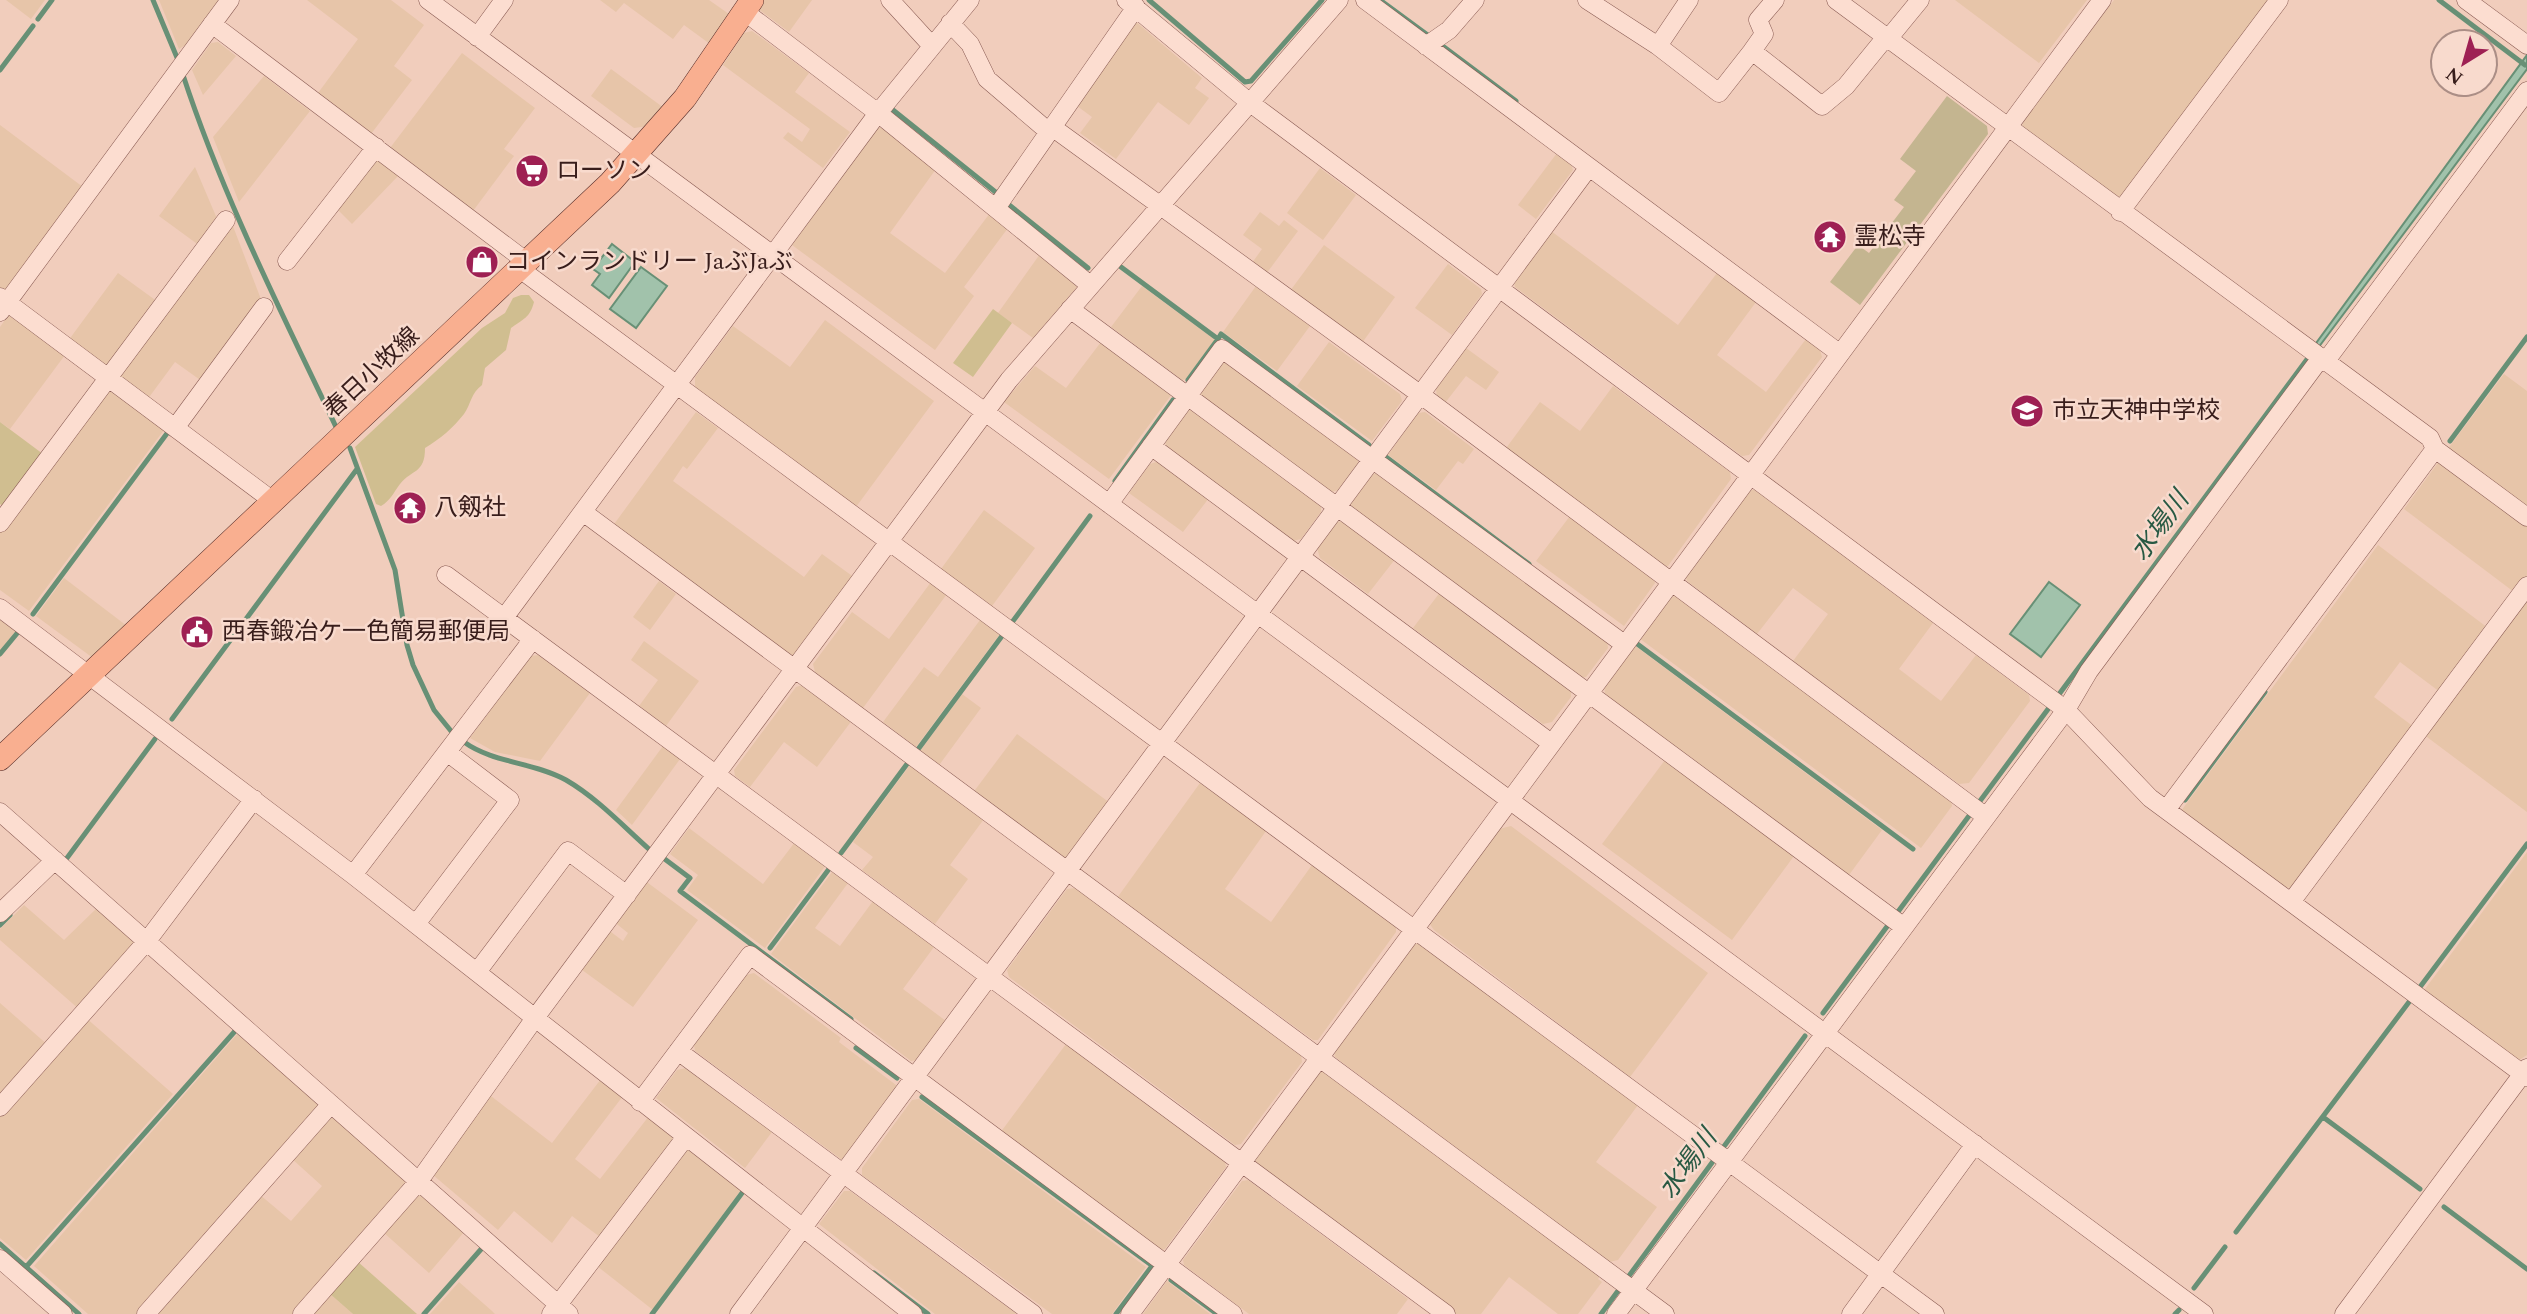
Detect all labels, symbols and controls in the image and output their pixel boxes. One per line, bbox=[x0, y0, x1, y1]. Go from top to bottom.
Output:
north arrow bbox=[2429, 28, 2499, 98]
text: N bbox=[2440, 59, 2470, 92]
supermarket icon: ローソン bbox=[513, 152, 551, 190]
place label: ローソン bbox=[556, 153, 652, 189]
temple icon: 霊松寺 bbox=[1811, 218, 1849, 256]
place label: 霊松寺 bbox=[1854, 219, 1926, 255]
shop icon: コインランドリー JaぶJaぶ bbox=[463, 243, 501, 281]
place label: コインランドリー JaぶJaぶ bbox=[506, 244, 793, 280]
street label: 春日小牧線 bbox=[316, 319, 428, 427]
school or university icon: 市立天神中学校 bbox=[2008, 392, 2046, 430]
place label: 市立天神中学校 bbox=[2052, 393, 2220, 429]
water label: 水場川 bbox=[2121, 480, 2201, 569]
temple icon: 八剱社 bbox=[391, 489, 429, 527]
place label: 八剱社 bbox=[434, 490, 506, 526]
public building icon: 西春鍛冶ケ一色簡易郵便局 bbox=[178, 613, 216, 651]
place label: 西春鍛冶ケ一色簡易郵便局 bbox=[222, 614, 510, 650]
water label: 水場川 bbox=[1649, 1118, 1729, 1207]

